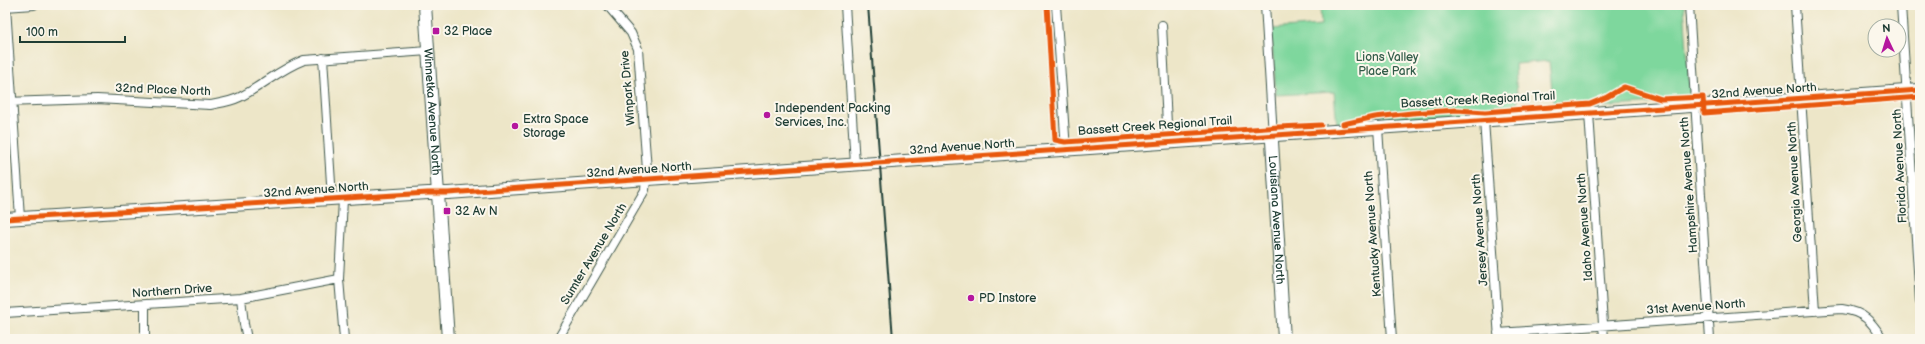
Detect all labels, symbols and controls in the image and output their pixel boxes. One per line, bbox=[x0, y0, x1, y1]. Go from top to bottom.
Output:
scale bar bbox=[20, 18, 125, 44]
north arrow bbox=[1867, 18, 1907, 58]
text: N bbox=[1882, 22, 1891, 35]
place label: 32 Place bbox=[444, 24, 492, 39]
text: 100 m bbox=[26, 25, 58, 40]
marker: 32 Place bbox=[431, 26, 441, 36]
street label: Winnetka Avenue North bbox=[420, 48, 444, 176]
street label: Winpark Drive bbox=[617, 50, 639, 126]
park label: Lions Valley Place Park bbox=[1355, 50, 1419, 79]
street label: 32nd Avenue North bbox=[1711, 80, 1817, 102]
street label: 32nd Place North bbox=[115, 81, 211, 99]
street label: Bassett Creek Regional Trail bbox=[1400, 88, 1556, 112]
place label: Independent Packing Services, Inc. bbox=[775, 101, 891, 130]
street label: Florida Avenue North bbox=[1889, 108, 1910, 224]
marker: Independent Packing Services, Inc. bbox=[762, 110, 772, 120]
place label: Extra Space Storage bbox=[523, 112, 589, 141]
street label: Bassett Creek Regional Trail bbox=[1077, 113, 1233, 139]
street label: Hampshire Avenue North bbox=[1677, 116, 1701, 254]
marker: Extra Space Storage bbox=[510, 121, 520, 131]
street label: Georgia Avenue North bbox=[1784, 121, 1806, 243]
street label: 32nd Avenue North bbox=[909, 136, 1015, 158]
street label: Louisiana Avenue North bbox=[1265, 155, 1288, 285]
street label: 32nd Avenue North bbox=[586, 159, 692, 181]
street label: Kentucky Avenue North bbox=[1361, 170, 1385, 298]
street label: Idaho Avenue North bbox=[1574, 172, 1596, 282]
street label: Jersey Avenue North bbox=[1469, 173, 1491, 287]
street label: 32nd Avenue North bbox=[263, 179, 369, 201]
street label: Sumter Avenue North bbox=[558, 200, 630, 308]
place label: 32 Av N bbox=[455, 204, 498, 219]
marker: 32 Av N bbox=[442, 206, 452, 216]
street label: Northern Drive bbox=[131, 281, 213, 301]
place label: PD Instore bbox=[979, 291, 1036, 306]
marker: PD Instore bbox=[966, 293, 976, 303]
street label: 31st Avenue North bbox=[1646, 296, 1746, 318]

